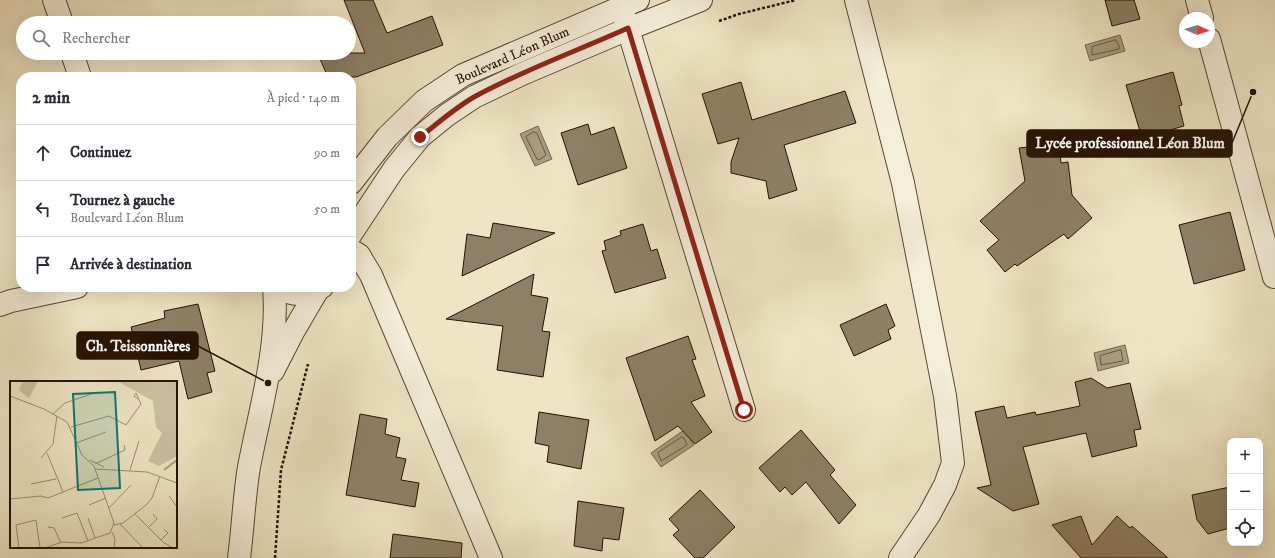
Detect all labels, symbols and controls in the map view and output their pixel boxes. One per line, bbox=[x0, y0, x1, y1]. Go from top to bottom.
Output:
north arrow bbox=[1179, 12, 1215, 48]
search box bbox=[16, 16, 356, 60]
street label: Boulevard Léon Blum bbox=[453, 23, 573, 89]
icon: search bbox=[30, 27, 52, 49]
text: Rechercher bbox=[62, 29, 130, 48]
text: 2 min bbox=[32, 87, 70, 109]
text: À pied · 140 m bbox=[267, 90, 340, 106]
route end bbox=[411, 128, 429, 146]
callout: Lycée professionnel Léon Blum bbox=[1027, 130, 1232, 157]
text: Lycée professionnel Léon Blum bbox=[1035, 134, 1225, 153]
icon: ahead bbox=[32, 142, 54, 164]
text: Continuez bbox=[70, 143, 131, 162]
text: 90 m bbox=[314, 145, 340, 161]
text: Tournez à gauche bbox=[70, 191, 175, 210]
icon: left bbox=[32, 198, 54, 220]
text: 50 m bbox=[314, 201, 340, 217]
text: Boulevard Léon Blum bbox=[70, 210, 184, 226]
icon: arrive bbox=[32, 254, 54, 276]
text: Arrivée à destination bbox=[70, 255, 192, 274]
callout: Ch. Teissonnières bbox=[77, 332, 198, 359]
text: Ch. Teissonnières bbox=[86, 337, 190, 356]
inset map bbox=[10, 381, 177, 548]
route start bbox=[735, 401, 753, 419]
map controls bbox=[1227, 438, 1263, 546]
button: + bbox=[1227, 438, 1263, 474]
button: − bbox=[1227, 474, 1263, 510]
button: locate bbox=[1227, 510, 1263, 546]

